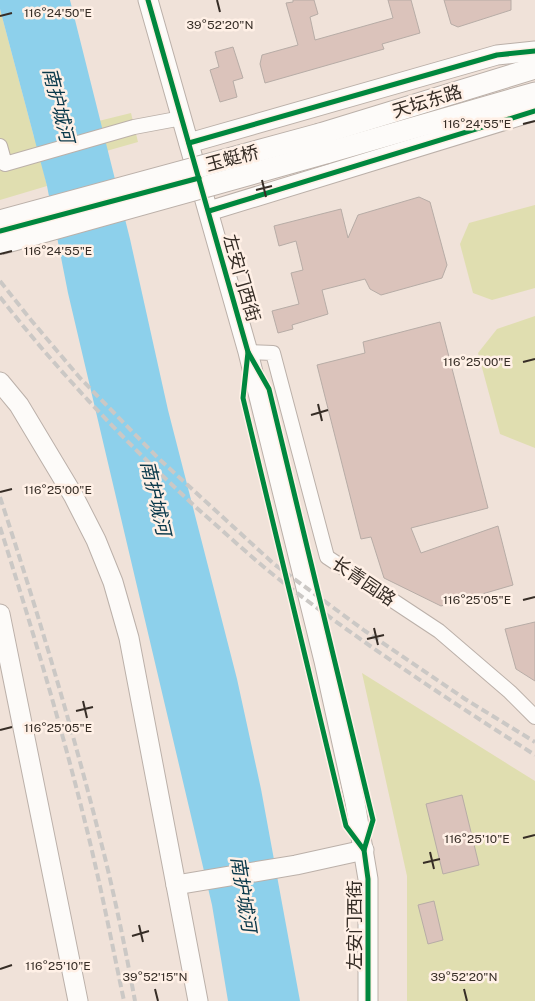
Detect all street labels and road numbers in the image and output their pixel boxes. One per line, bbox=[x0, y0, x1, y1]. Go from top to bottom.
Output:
street label: 天坛东路 bbox=[390, 80, 464, 122]
street label: 玉蜓桥 bbox=[203, 141, 261, 175]
street label: 左安门西街 bbox=[220, 232, 264, 324]
street label: 长青园路 bbox=[328, 552, 400, 610]
street label: 左安门西街 bbox=[344, 880, 365, 970]

